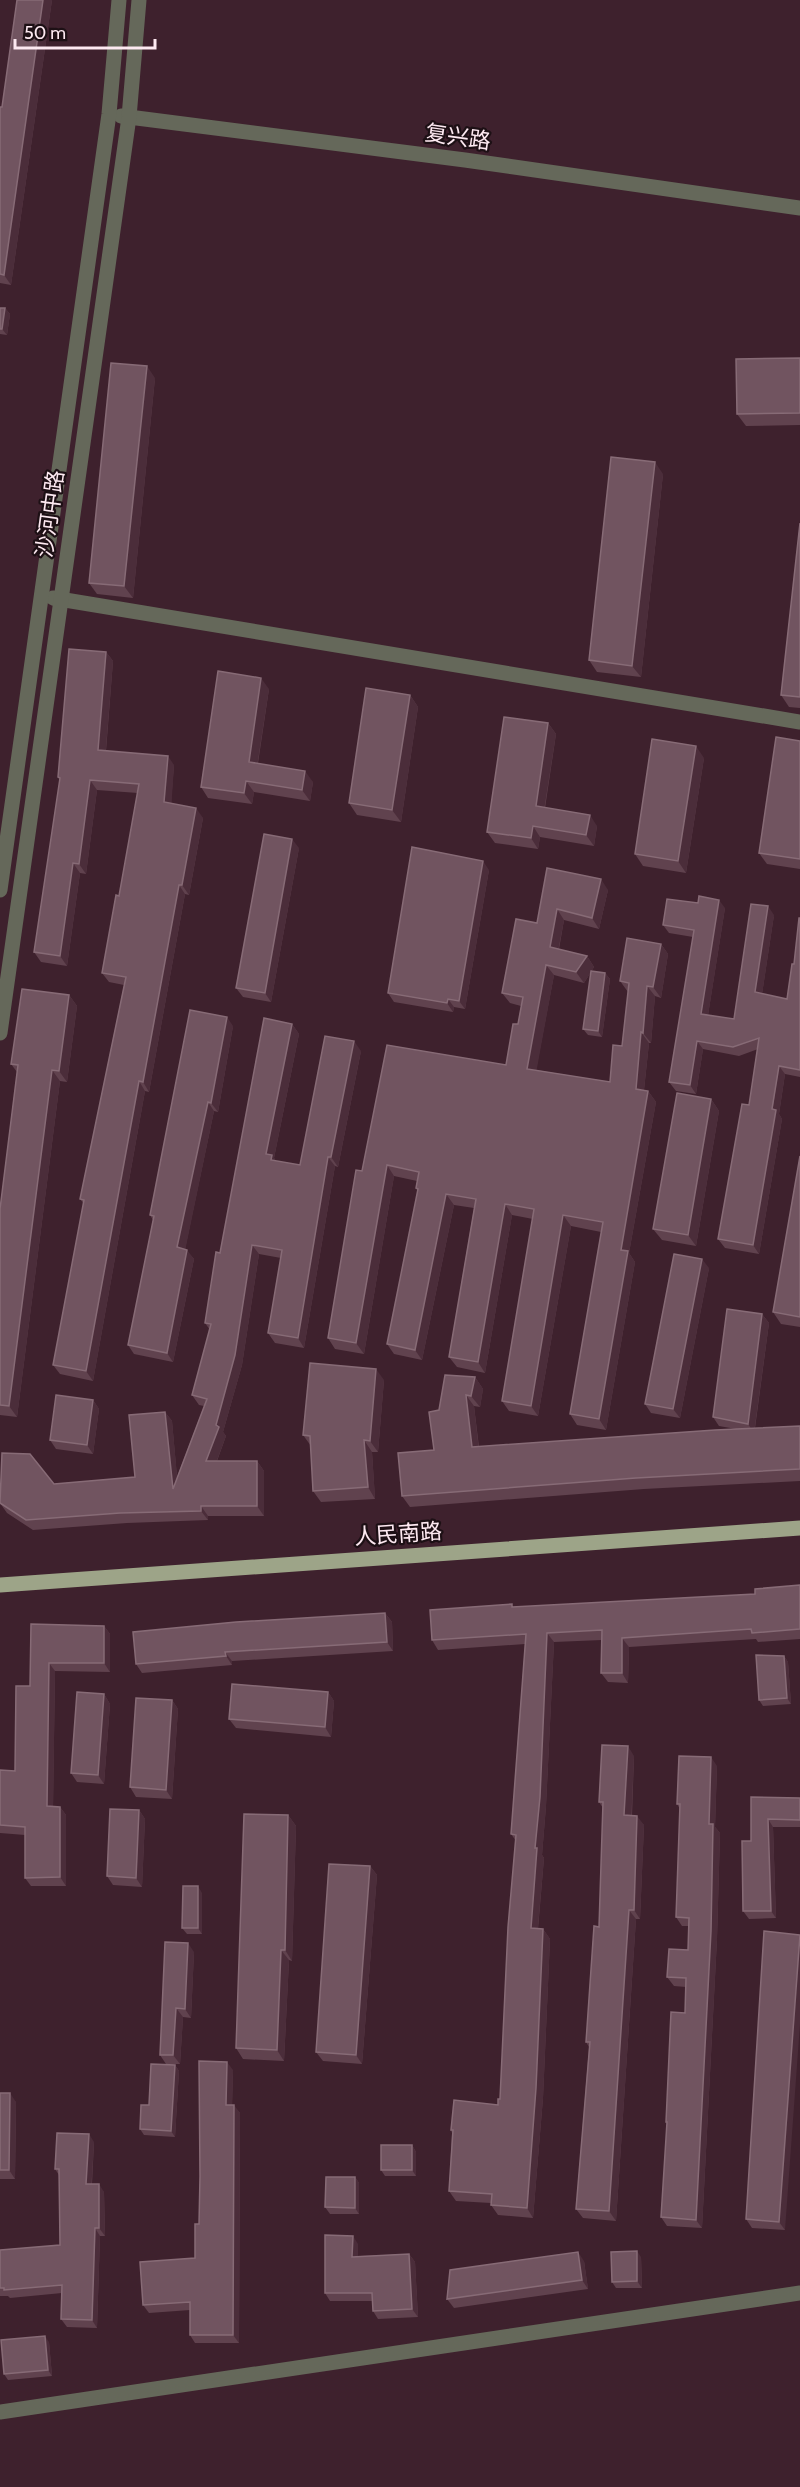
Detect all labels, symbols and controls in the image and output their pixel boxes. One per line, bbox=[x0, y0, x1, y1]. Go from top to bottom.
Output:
scale bar bbox=[15, 12, 154, 50]
text: 50 m bbox=[24, 22, 66, 44]
street label: 复兴路 bbox=[423, 119, 493, 155]
street label: 沙河中路 bbox=[31, 469, 69, 559]
street label: 人民南路 bbox=[353, 1517, 443, 1551]

